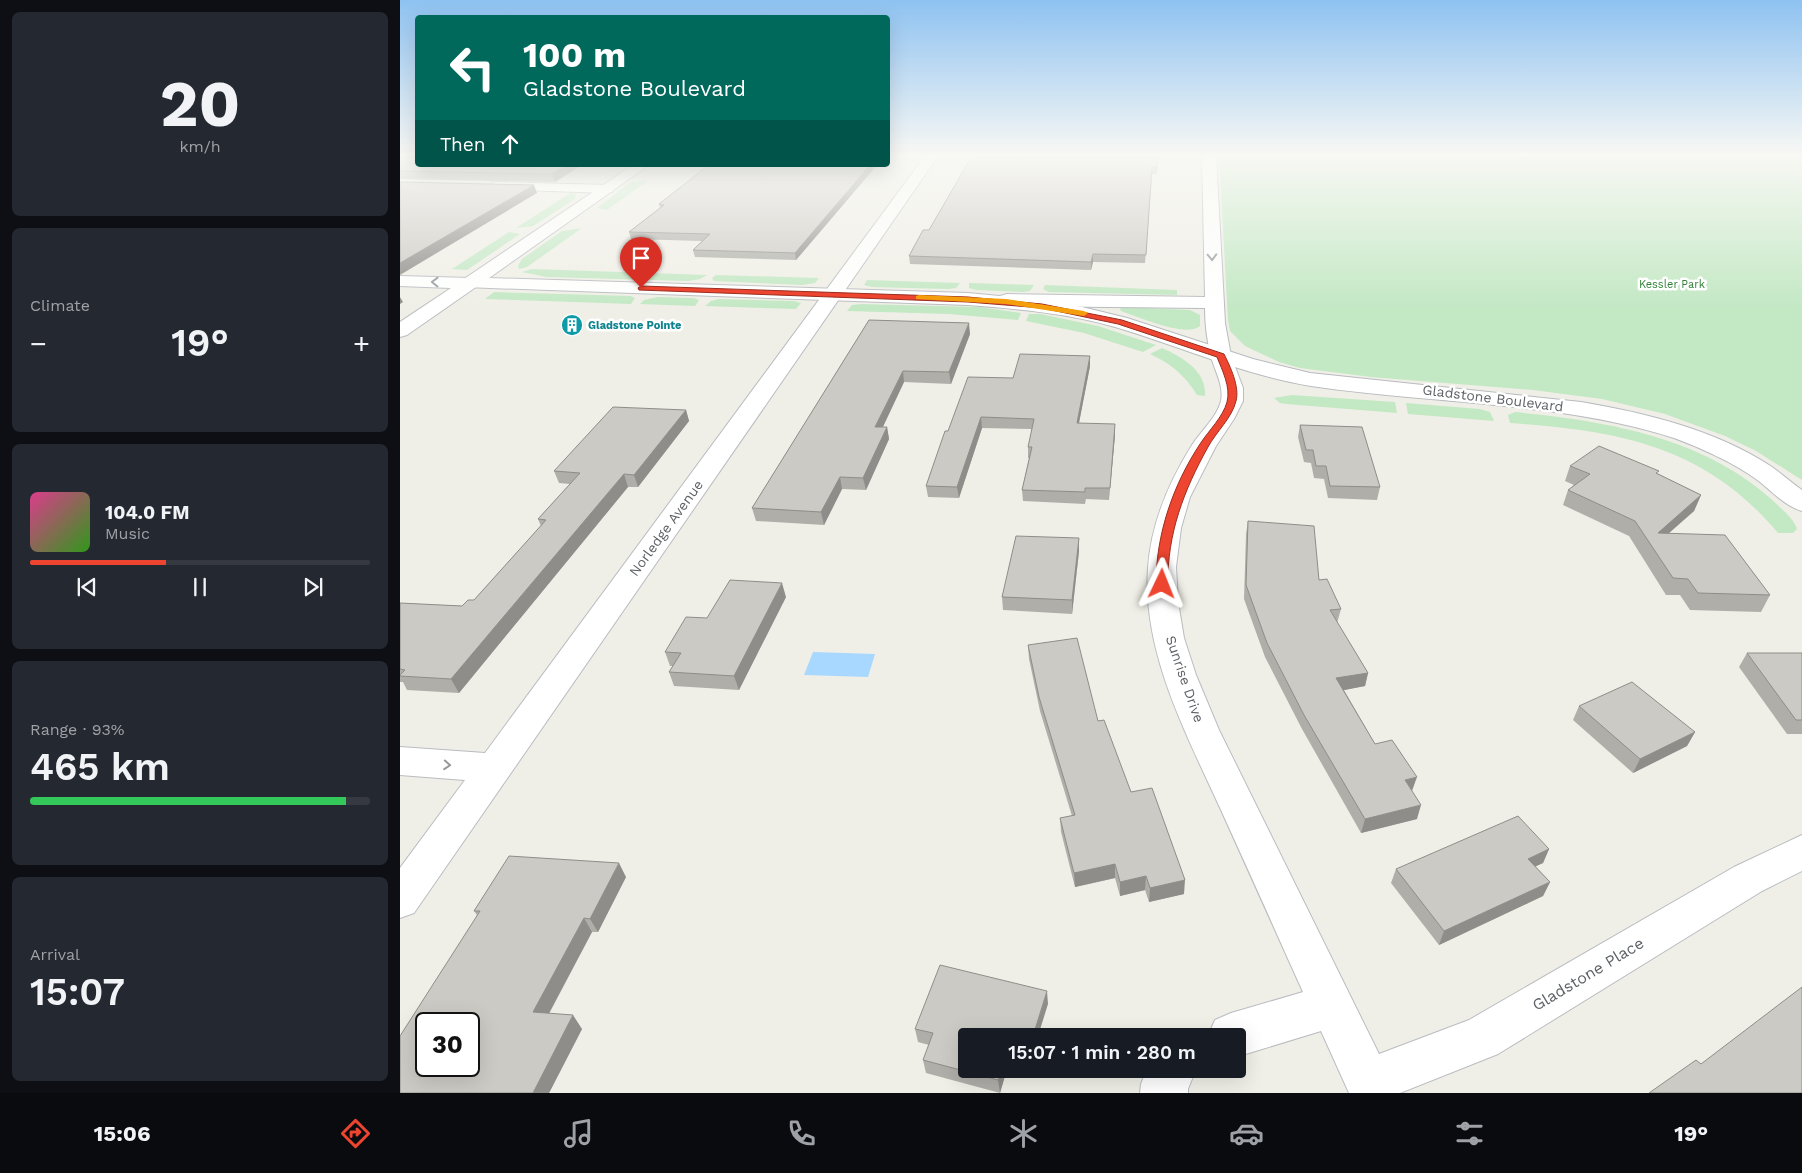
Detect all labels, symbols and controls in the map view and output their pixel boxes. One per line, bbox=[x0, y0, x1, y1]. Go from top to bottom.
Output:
text: 100 m bbox=[523, 34, 626, 76]
icon: left bbox=[440, 35, 505, 100]
text: 20 bbox=[160, 66, 240, 142]
text: Gladstone Boulevard bbox=[523, 76, 746, 101]
icon: ahead bbox=[496, 130, 524, 158]
text: Then bbox=[440, 133, 486, 156]
text: km/h bbox=[179, 137, 221, 156]
pin bbox=[620, 237, 662, 288]
icon: arrive bbox=[627, 244, 655, 272]
one-way arrow bbox=[1207, 254, 1218, 262]
one-way arrow bbox=[431, 276, 439, 287]
park label: Kessler Park bbox=[1639, 278, 1705, 291]
text: Climate bbox=[30, 296, 90, 315]
building icon: Gladstone Pointe bbox=[560, 313, 584, 337]
place label: Gladstone Pointe bbox=[588, 319, 681, 332]
text: 19° bbox=[171, 321, 229, 365]
text: − bbox=[30, 327, 47, 360]
text: + bbox=[353, 327, 370, 360]
street label: Gladstone Boulevard bbox=[1422, 381, 1564, 415]
street label: Norledge Avenue bbox=[626, 477, 706, 579]
text: 104.0 FM bbox=[105, 501, 190, 524]
text: Music bbox=[105, 524, 150, 543]
position arrow bbox=[1135, 557, 1187, 609]
icon: previous bbox=[73, 573, 101, 601]
icon: pause bbox=[186, 573, 214, 601]
icon: next bbox=[299, 573, 327, 601]
street label: Sunrise Drive bbox=[1163, 634, 1207, 724]
text: Range · 93% bbox=[30, 720, 124, 739]
text: 465 km bbox=[30, 745, 170, 789]
one-way arrow bbox=[443, 759, 451, 770]
street label: Gladstone Place bbox=[1529, 933, 1647, 1015]
text: Arrival bbox=[30, 945, 80, 964]
text: 15:07 bbox=[30, 970, 125, 1014]
speed limit sign: 30 bbox=[415, 1012, 480, 1077]
text: 15:07 · 1 min · 280 m bbox=[1008, 1041, 1196, 1064]
icon: directions bbox=[338, 1116, 373, 1151]
icon: music bbox=[561, 1116, 596, 1151]
icon: phone bbox=[784, 1116, 819, 1151]
icon: climate bbox=[1006, 1116, 1041, 1151]
icon: car bbox=[1229, 1116, 1264, 1151]
icon: filters bbox=[1452, 1116, 1487, 1151]
text: 15:06 bbox=[94, 1121, 151, 1146]
text: 19° bbox=[1674, 1121, 1708, 1146]

